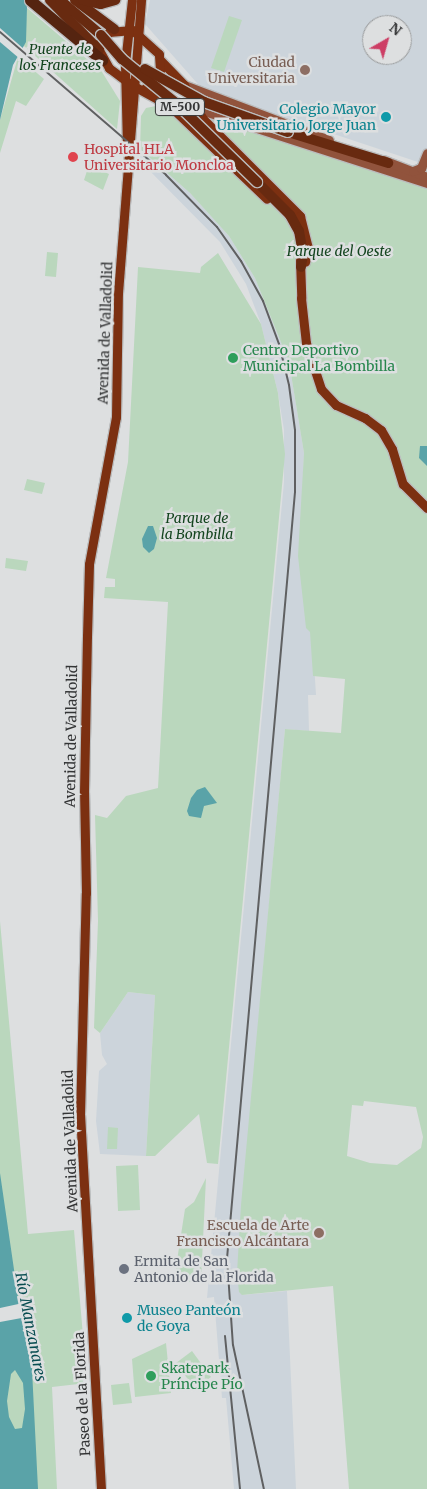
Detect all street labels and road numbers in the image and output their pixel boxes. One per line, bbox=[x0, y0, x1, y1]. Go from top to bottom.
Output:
road number: M-500 bbox=[154, 98, 206, 116]
street label: Avenida de Valladolid bbox=[94, 261, 116, 405]
street label: Avenida de Valladolid bbox=[61, 665, 81, 807]
street label: Avenida de Valladolid bbox=[59, 1069, 81, 1213]
street label: Paseo de la Florida bbox=[70, 1331, 94, 1457]

